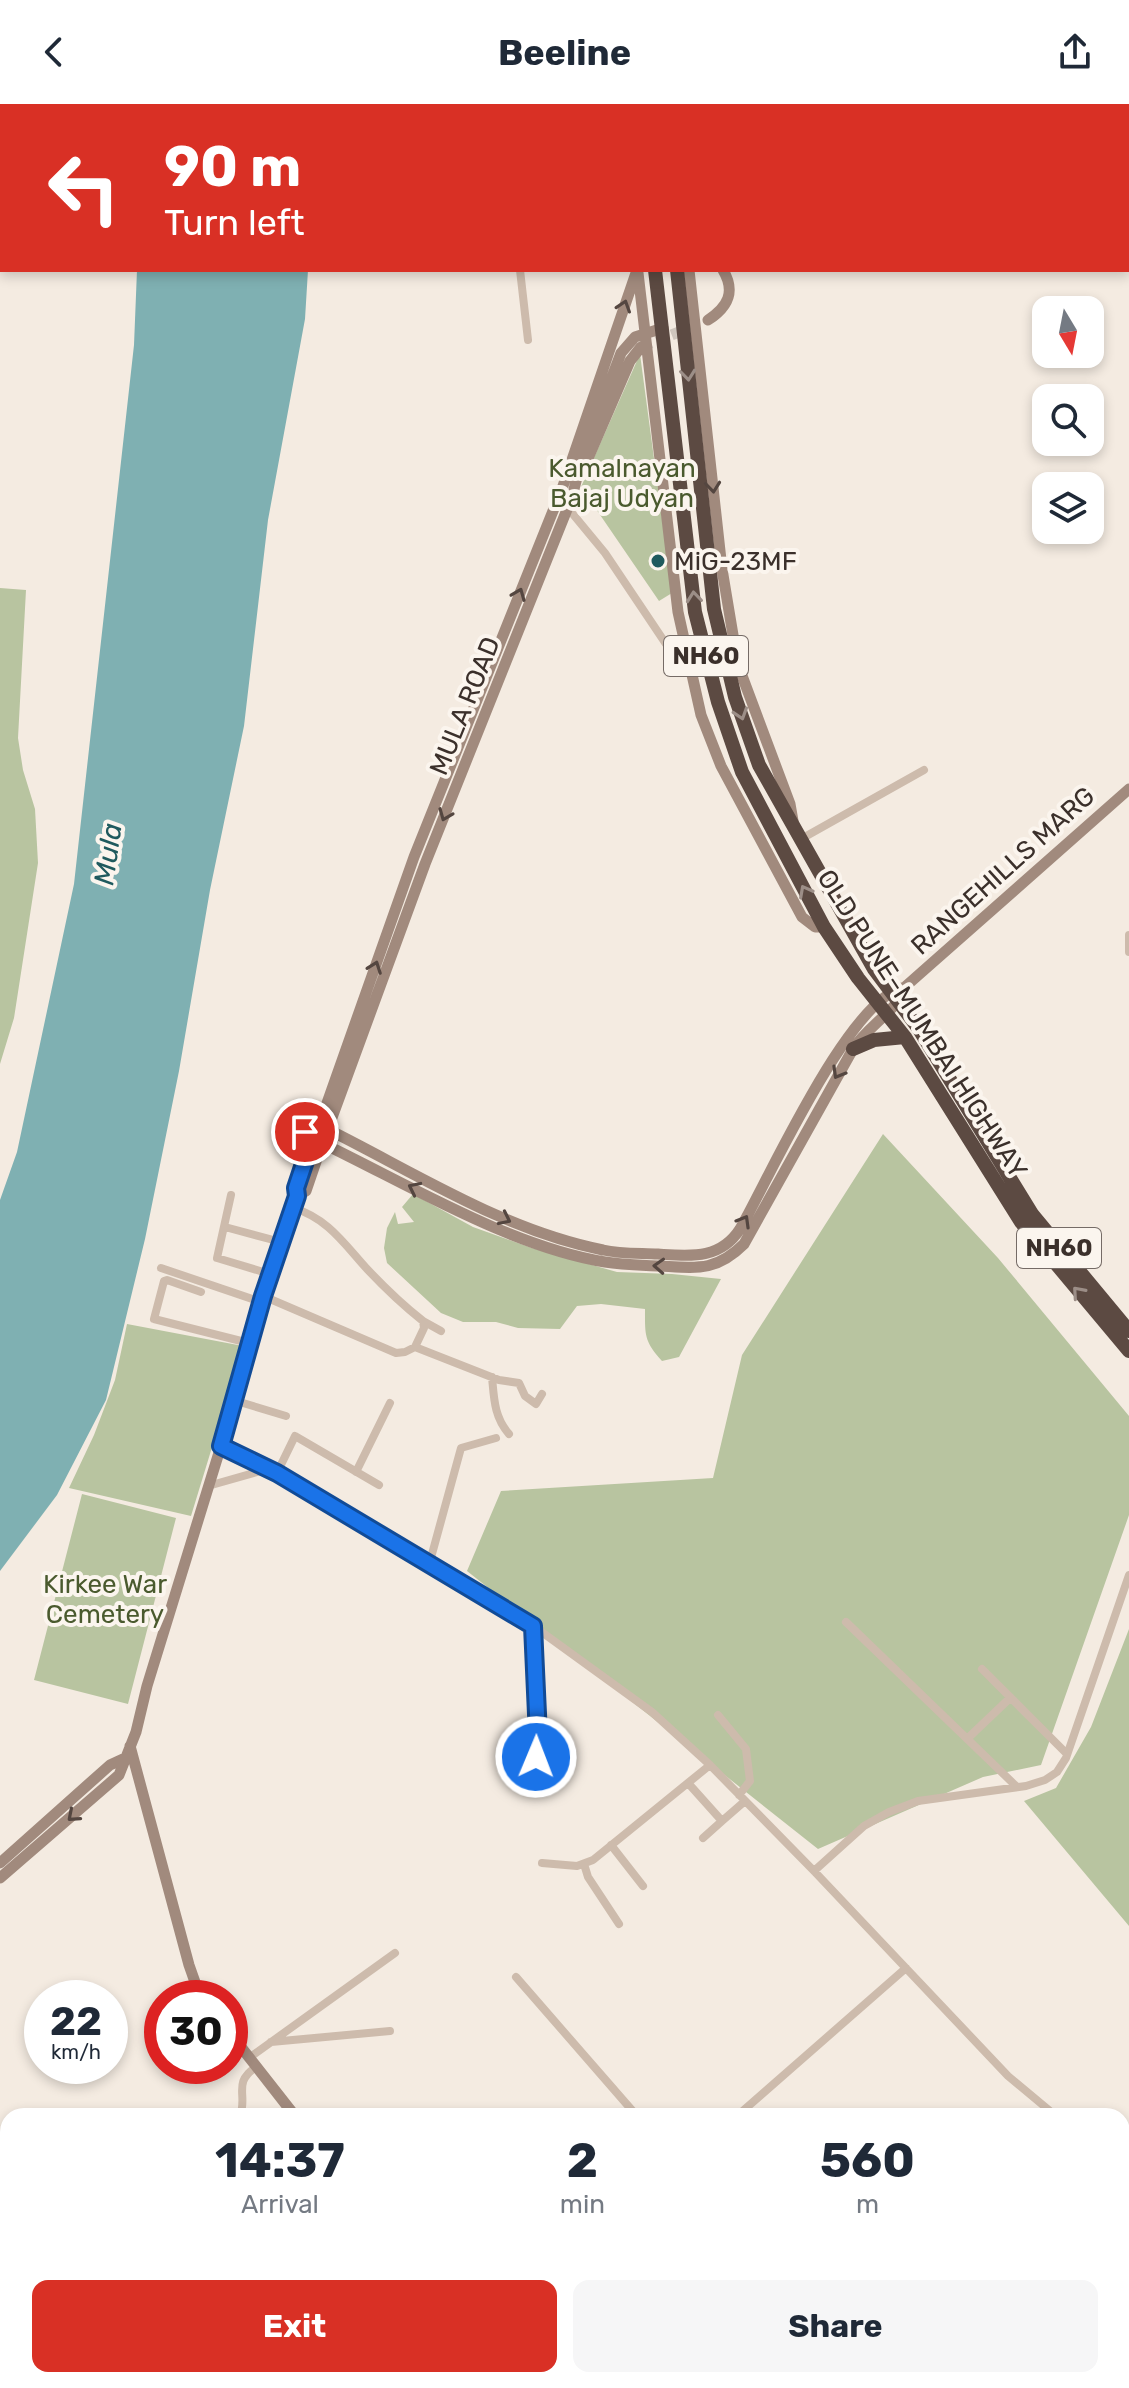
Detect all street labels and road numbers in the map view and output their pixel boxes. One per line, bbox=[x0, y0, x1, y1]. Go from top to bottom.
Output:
street label: MULA ROAD bbox=[423, 632, 507, 780]
road number: NH60 bbox=[664, 636, 748, 676]
street label: RANGEHILLS MARG bbox=[905, 780, 1101, 962]
street label: OLD PUNE–MUMBAI HIGHWAY bbox=[811, 864, 1034, 1184]
road number: NH60 bbox=[1017, 1228, 1101, 1268]

